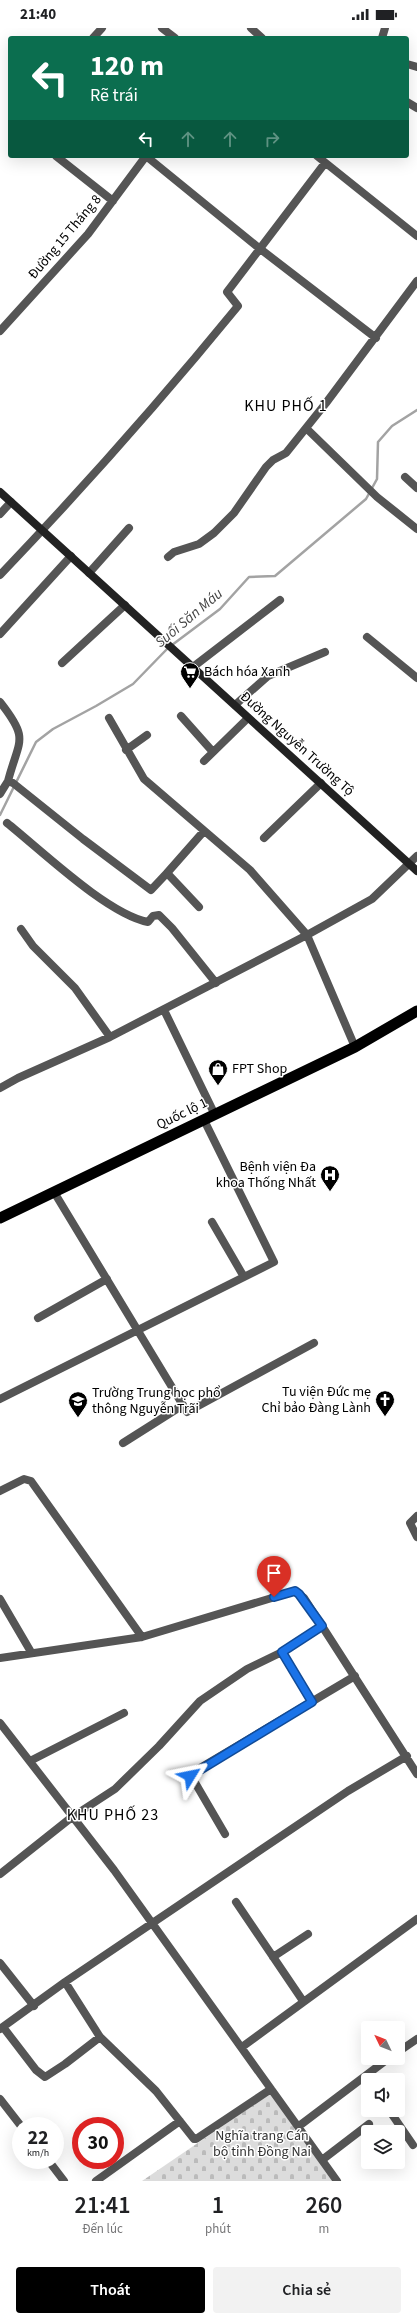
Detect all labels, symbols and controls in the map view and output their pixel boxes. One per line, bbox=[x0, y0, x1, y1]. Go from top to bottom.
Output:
text: 21:40 bbox=[20, 4, 56, 25]
text: 120 m bbox=[90, 46, 164, 86]
icon: left bbox=[24, 52, 76, 104]
text: Rẽ trái bbox=[90, 83, 138, 108]
icon: left bbox=[135, 128, 157, 150]
icon: ahead bbox=[177, 128, 199, 150]
icon: ahead bbox=[219, 128, 241, 150]
icon: right bbox=[261, 128, 283, 150]
street label: Đường 15 Tháng 8 bbox=[24, 190, 106, 284]
district label: KHU PHỐ 1 bbox=[244, 395, 328, 417]
water label: Suối Săn Máu bbox=[151, 583, 228, 653]
supermarket icon: Bách hóa Xanh bbox=[179, 661, 201, 689]
place label: Bách hóa Xanh bbox=[204, 662, 290, 682]
street label: Đường Nguyễn Trường Tộ bbox=[235, 687, 359, 801]
shop icon: FPT Shop bbox=[207, 1058, 229, 1086]
place label: FPT Shop bbox=[232, 1059, 287, 1079]
street label: Quốc lộ 1 bbox=[153, 1093, 211, 1135]
place label: Bệnh viện Đa khoa Thống Nhất bbox=[216, 1157, 316, 1193]
hospital icon: Bệnh viện Đa khoa Thống Nhất bbox=[319, 1164, 341, 1192]
place label: Tu viện Đức mẹ Chỉ bảo Đàng Lành bbox=[262, 1382, 371, 1418]
place label: Trường Trung học phổ thông Nguyễn Trãi bbox=[92, 1383, 221, 1419]
church icon: Tu viện Đức mẹ Chỉ bảo Đàng Lành bbox=[374, 1389, 396, 1417]
school or university icon: Trường Trung học phổ thông Nguyễn Trãi bbox=[67, 1390, 89, 1418]
pin bbox=[257, 1556, 291, 1597]
icon: arrive bbox=[263, 1562, 285, 1584]
position arrow bbox=[169, 1755, 211, 1797]
district label: KHU PHỐ 23 bbox=[67, 1804, 159, 1826]
north arrow bbox=[361, 2021, 405, 2065]
map controls bbox=[361, 2021, 405, 2169]
button: sound bbox=[361, 2073, 405, 2117]
speed limit sign: 30 bbox=[72, 2117, 124, 2169]
text: 22 bbox=[27, 2124, 49, 2152]
button: layers bbox=[361, 2125, 405, 2169]
park label: Nghĩa trang Cán bộ tỉnh Đồng Nai bbox=[213, 2126, 311, 2162]
text: km/h bbox=[27, 2146, 49, 2160]
text: 21:41 bbox=[75, 2188, 130, 2223]
text: 1 bbox=[212, 2188, 224, 2223]
text: 260 bbox=[305, 2188, 342, 2223]
text: Đến lúc bbox=[82, 2220, 123, 2238]
text: phút bbox=[205, 2220, 231, 2238]
text: m bbox=[319, 2220, 329, 2238]
button: Thoát bbox=[16, 2267, 205, 2313]
button: Chia sẻ bbox=[213, 2267, 401, 2313]

